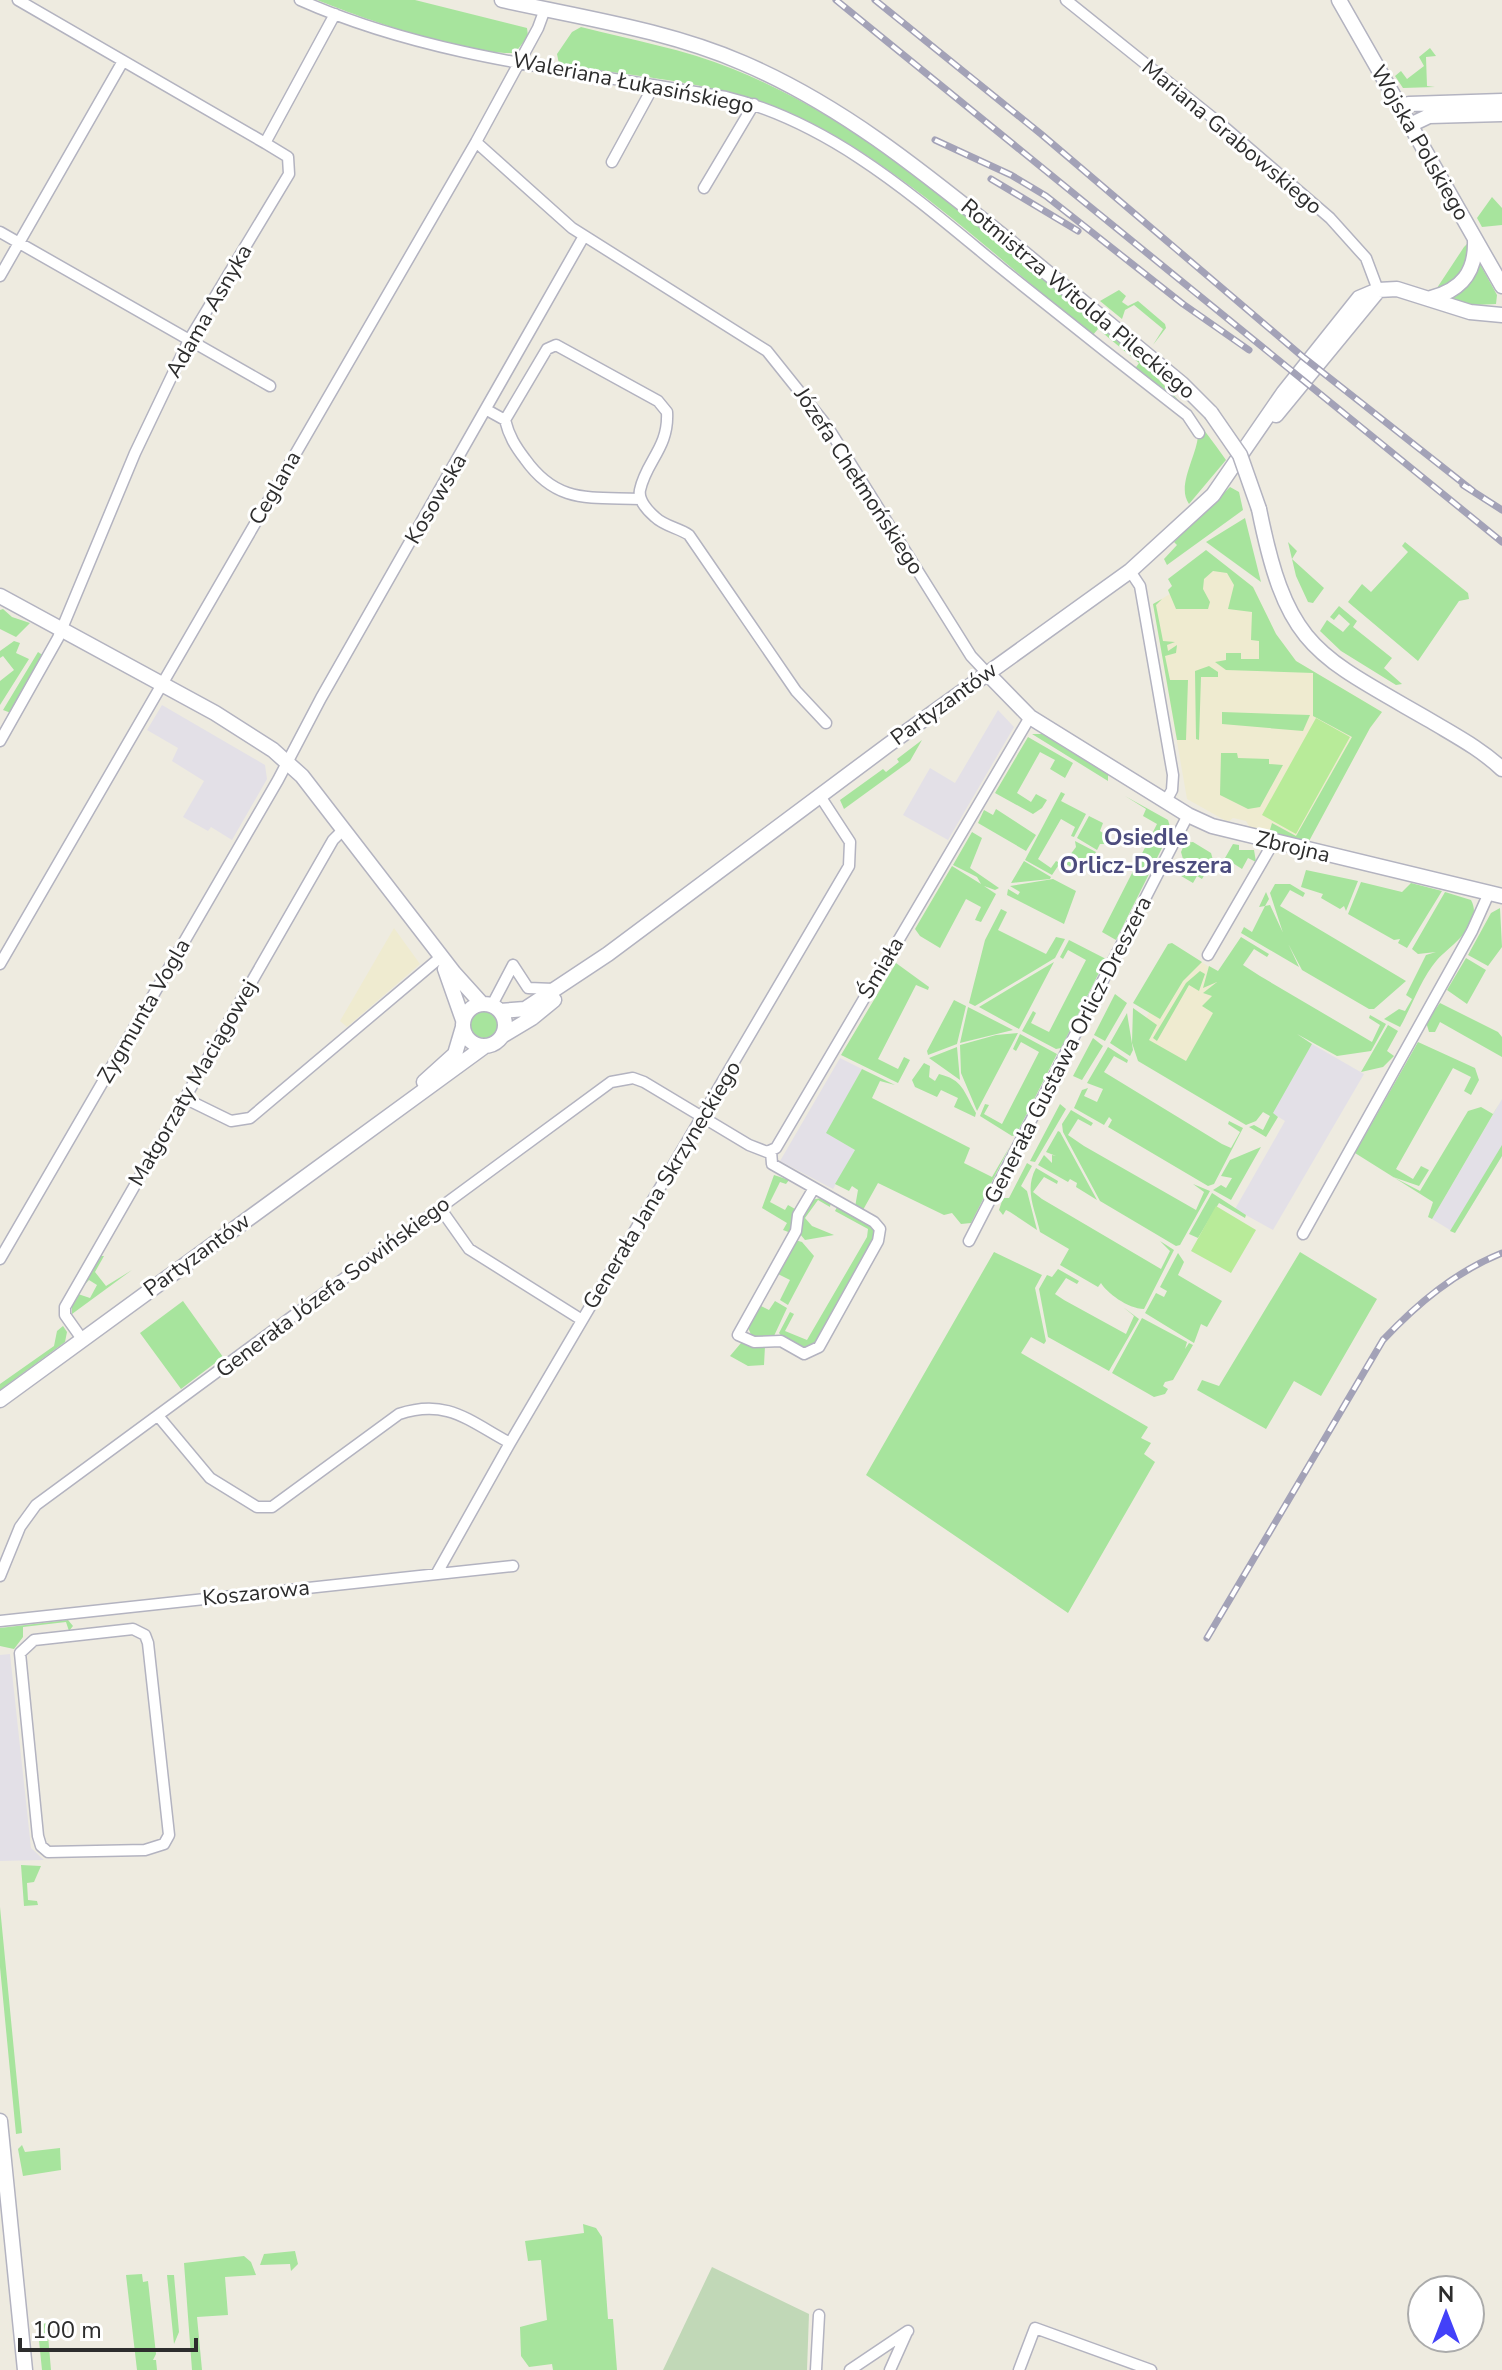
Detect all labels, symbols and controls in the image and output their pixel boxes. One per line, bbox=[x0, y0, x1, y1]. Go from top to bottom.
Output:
street label: Waleriana Łukasińskiego bbox=[510, 45, 756, 121]
street label: Mariana Grabowskiego bbox=[1135, 53, 1329, 221]
street label: Wojska Polskiego bbox=[1363, 60, 1477, 226]
street label: Rotmistrza Witolda Pileckiego bbox=[954, 192, 1202, 406]
street label: Adama Asnyka bbox=[159, 239, 259, 383]
street label: Józefa Chełmońskiego bbox=[787, 381, 931, 581]
street label: Ceglana bbox=[242, 445, 308, 531]
street label: Kosowska bbox=[398, 448, 474, 550]
street label: Partyzantów bbox=[885, 655, 1003, 753]
district label: Osiedle Orlicz-Dreszera bbox=[1059, 821, 1233, 881]
street label: Zbrojna bbox=[1253, 824, 1333, 870]
street label: Generała Gustawa Orlicz-Dreszera bbox=[977, 891, 1159, 1209]
street label: Śmiała bbox=[851, 931, 911, 1005]
street label: Zygmunta Vogla bbox=[90, 933, 198, 1089]
street label: Małgorzaty Maciągowej bbox=[121, 974, 265, 1192]
street label: Generała Jana Skrzyneckiego bbox=[576, 1055, 748, 1315]
street label: Generała Józefa Sowińskiego bbox=[210, 1189, 456, 1385]
street label: Partyzantów bbox=[138, 1206, 256, 1304]
street label: Koszarowa bbox=[201, 1572, 311, 1614]
north arrow bbox=[1406, 2274, 1486, 2354]
text: N bbox=[1438, 2280, 1454, 2310]
scale bar bbox=[20, 2302, 196, 2352]
text: 100 m bbox=[32, 2314, 102, 2346]

